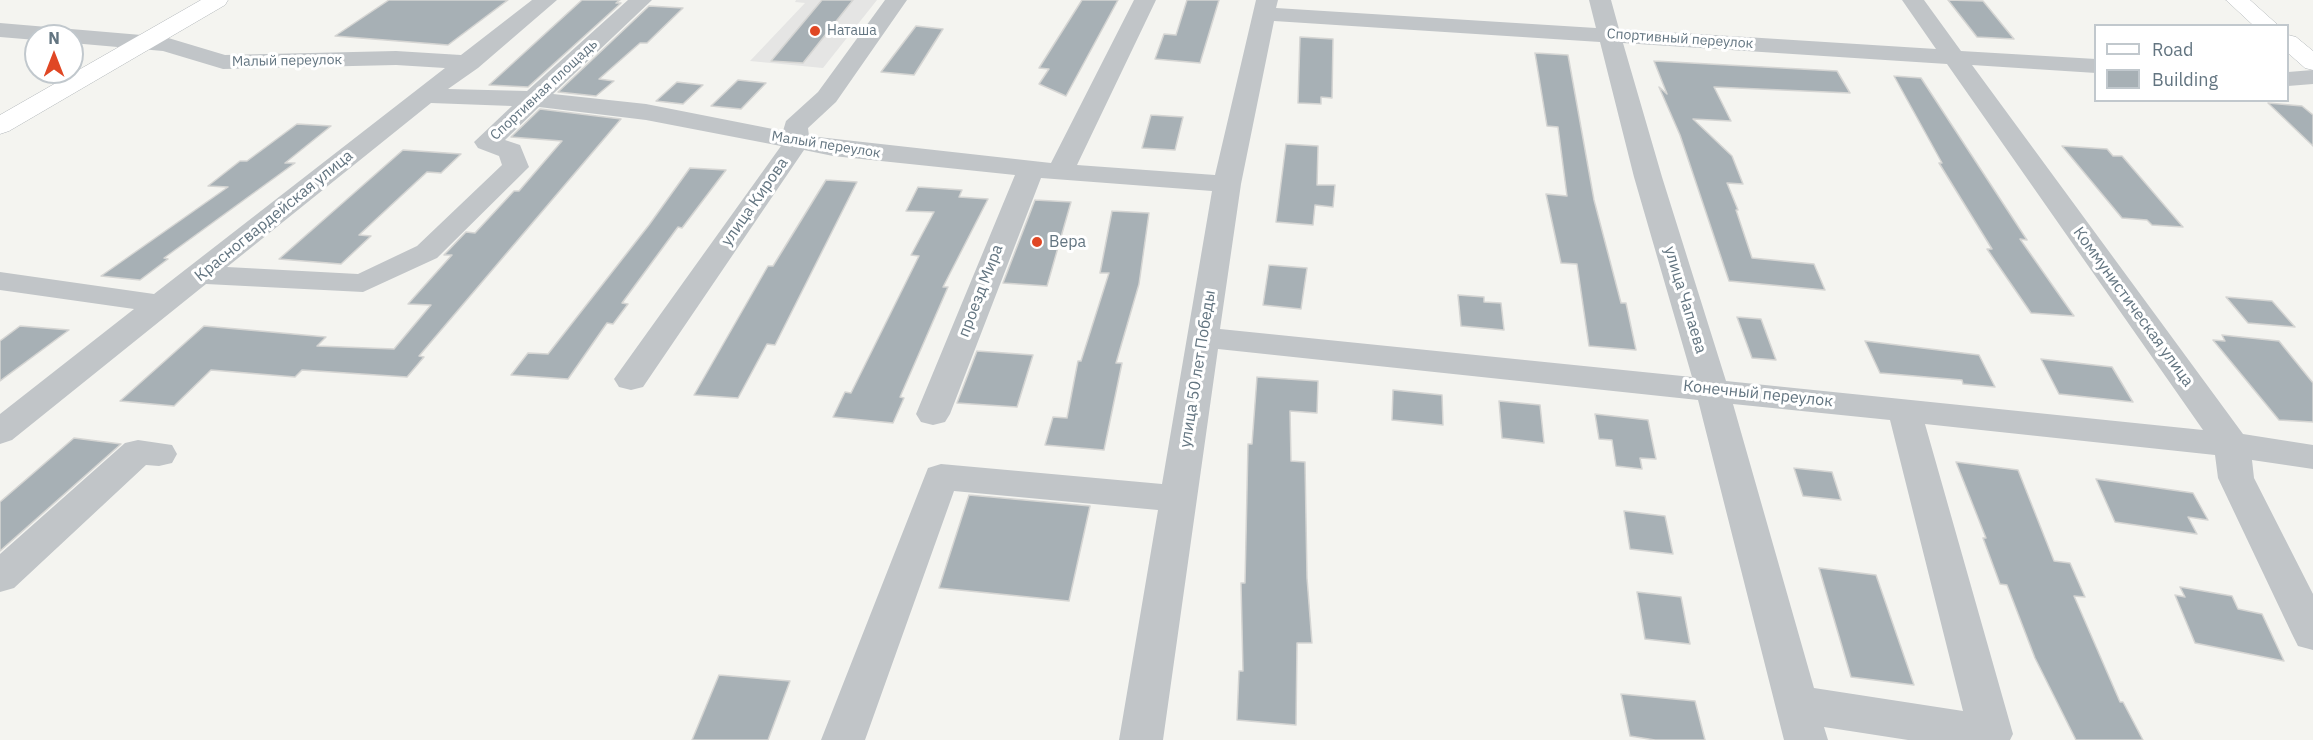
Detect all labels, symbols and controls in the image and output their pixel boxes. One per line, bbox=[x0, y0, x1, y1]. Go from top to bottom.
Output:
place label: Наташа bbox=[827, 23, 877, 39]
north arrow bbox=[24, 24, 84, 84]
marker: Наташа bbox=[808, 24, 822, 38]
legend bbox=[2094, 24, 2289, 102]
street label: Спортивный переулок bbox=[1606, 26, 1754, 52]
text: N bbox=[48, 28, 60, 48]
street label: Спортивная площадь bbox=[487, 36, 601, 144]
text: Road bbox=[2152, 38, 2193, 61]
street label: Малый переулок bbox=[232, 52, 342, 70]
text: Building bbox=[2152, 68, 2218, 91]
street label: Малый переулок bbox=[770, 128, 882, 162]
street label: Красногвардейская улица bbox=[191, 146, 357, 286]
street label: улица Кирова bbox=[717, 154, 793, 250]
street label: Коммунистическая улица bbox=[2069, 223, 2197, 391]
place label: Вера bbox=[1049, 232, 1086, 252]
marker: Вера bbox=[1030, 235, 1044, 249]
street label: проезд Мира bbox=[955, 242, 1007, 340]
street label: улица Чапаева bbox=[1660, 244, 1710, 356]
street label: улица 50 лет Победы bbox=[1176, 289, 1220, 449]
street label: Конечный переулок bbox=[1682, 377, 1834, 411]

